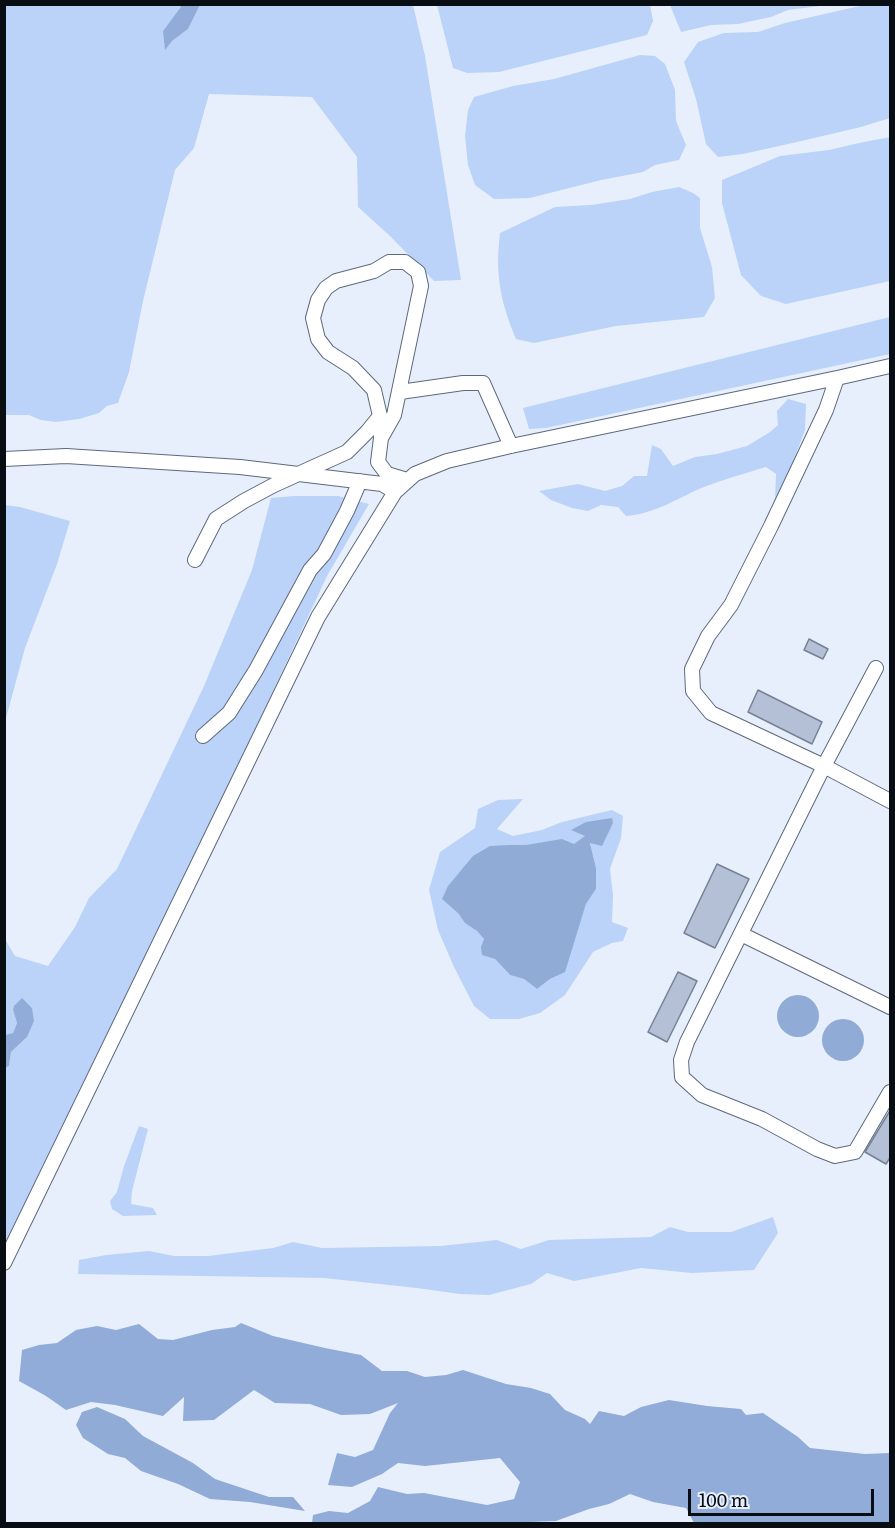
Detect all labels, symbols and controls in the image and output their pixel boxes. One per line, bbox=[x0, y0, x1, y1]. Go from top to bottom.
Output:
scale bar bbox=[691, 1477, 877, 1515]
text: 100 m bbox=[699, 1486, 748, 1513]

